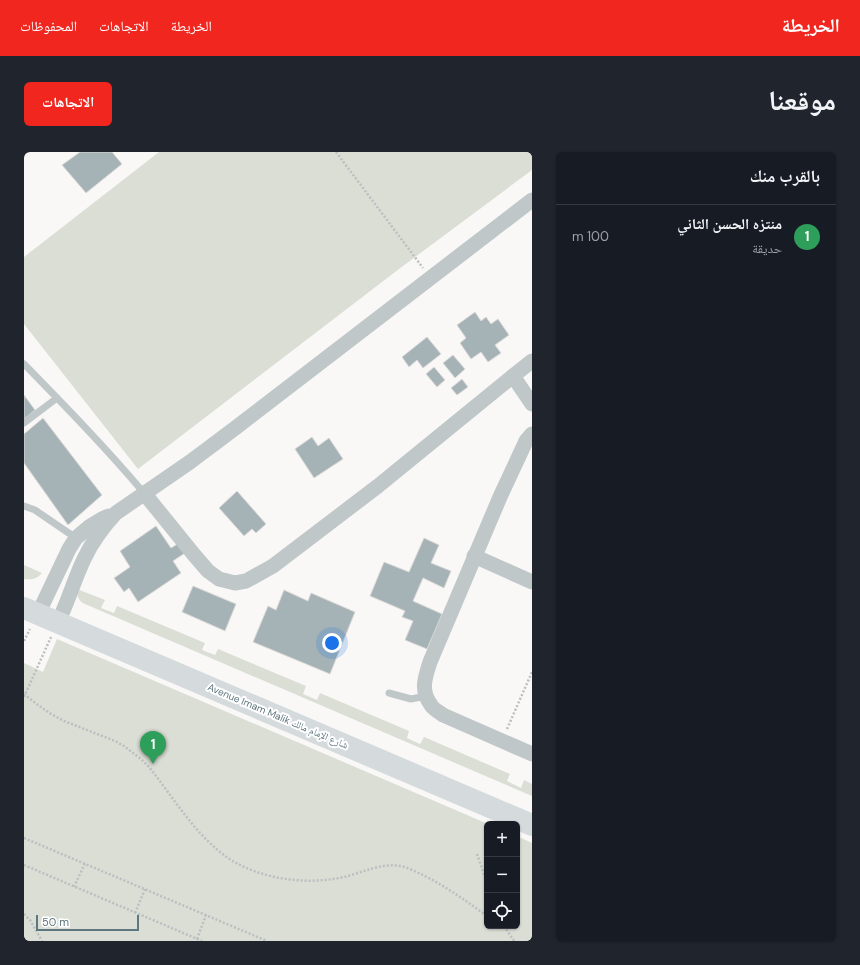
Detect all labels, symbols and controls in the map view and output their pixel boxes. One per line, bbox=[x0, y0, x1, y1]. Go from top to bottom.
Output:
text: الخريطة bbox=[782, 13, 840, 38]
text: المحفوظات bbox=[20, 17, 77, 35]
text: الاتجاهات bbox=[99, 17, 149, 35]
text: الخريطة bbox=[171, 17, 212, 35]
button: الاتجاهات bbox=[24, 82, 112, 126]
text: موقعنا bbox=[768, 82, 836, 119]
text: بالقرب منك bbox=[750, 165, 820, 187]
text: منتزه الحسن الثاني bbox=[677, 214, 782, 234]
text: 100 m bbox=[572, 228, 609, 245]
text: 1 bbox=[805, 228, 809, 245]
text: حديقة bbox=[752, 240, 782, 257]
your location bbox=[322, 633, 342, 653]
street label: Avenue Imam Malik شارع الإمام مالك bbox=[205, 680, 351, 753]
pin: 1 bbox=[140, 731, 166, 764]
map controls bbox=[484, 821, 520, 929]
button: + bbox=[484, 821, 520, 857]
button: − bbox=[484, 857, 520, 893]
button: locate bbox=[484, 893, 520, 929]
scale bar bbox=[36, 913, 139, 932]
text: 50 m bbox=[42, 915, 69, 929]

